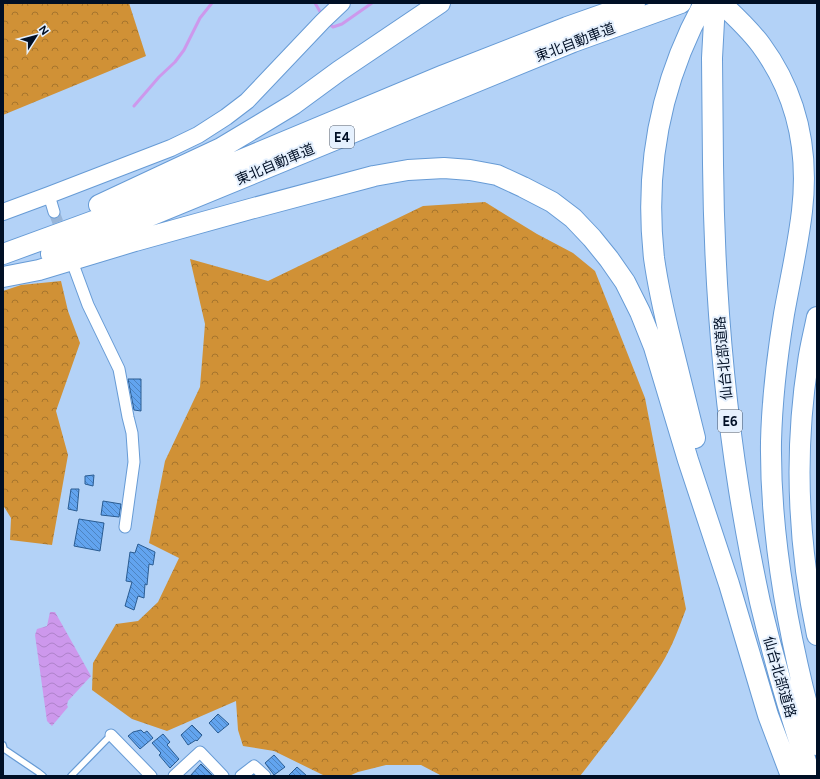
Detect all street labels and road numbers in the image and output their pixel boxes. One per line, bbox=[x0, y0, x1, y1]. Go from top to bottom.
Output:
street label: 東北自動車道 bbox=[533, 19, 617, 65]
road number: E4 bbox=[330, 126, 354, 148]
street label: 東北自動車道 bbox=[233, 140, 317, 189]
street label: 仙台北部道路 bbox=[711, 315, 736, 401]
road number: E6 bbox=[718, 410, 742, 432]
street label: 仙台北部道路 bbox=[760, 634, 799, 720]

